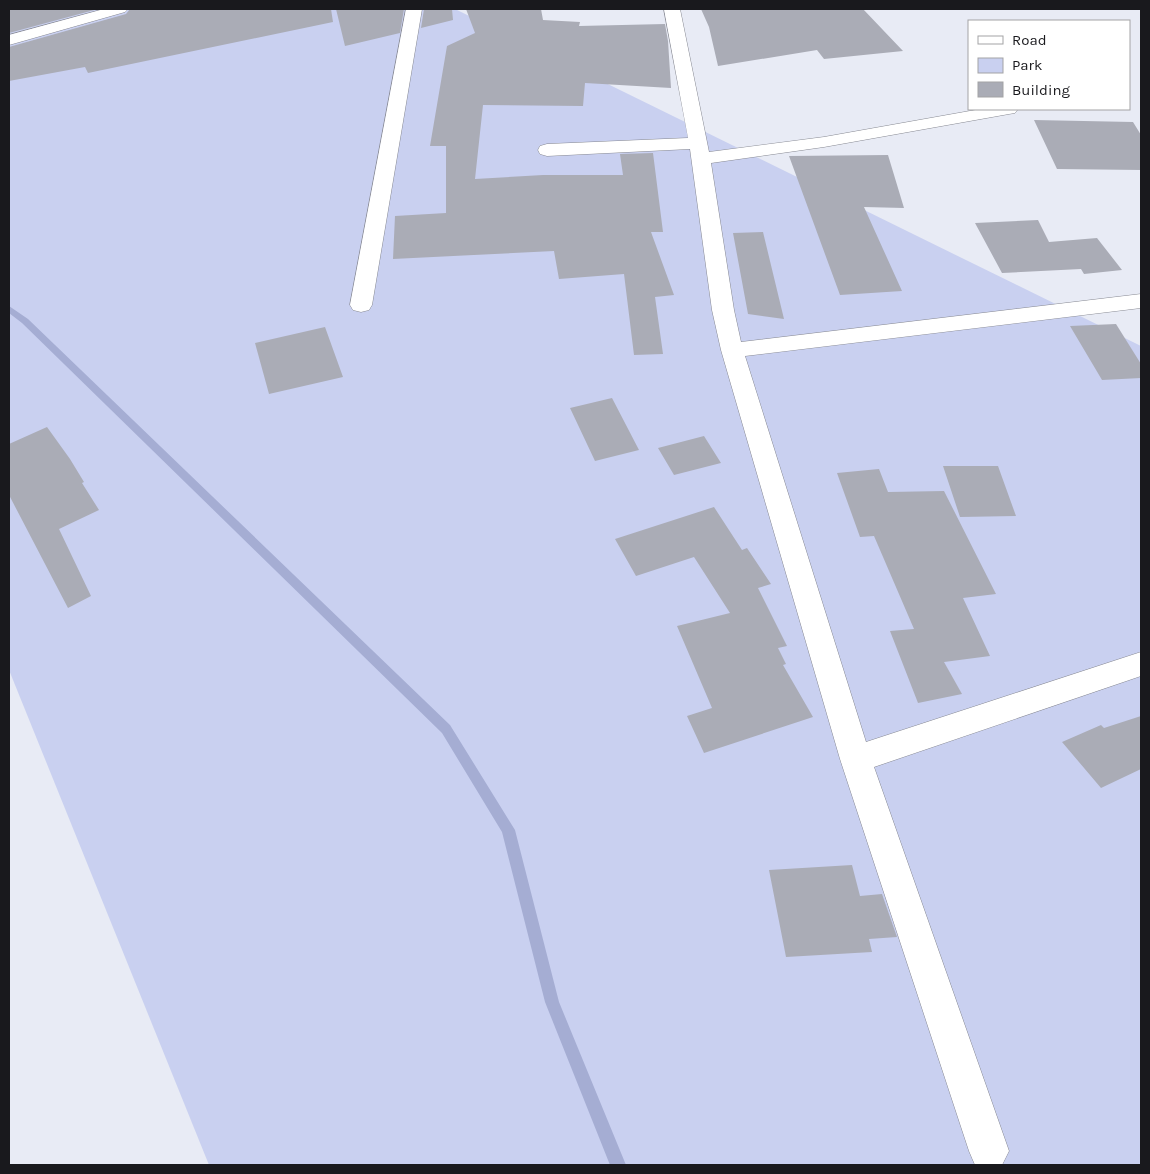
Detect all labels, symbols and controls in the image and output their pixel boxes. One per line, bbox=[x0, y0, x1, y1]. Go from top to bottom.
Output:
legend bbox=[968, 20, 1130, 110]
text: Road bbox=[1012, 31, 1047, 49]
text: Park bbox=[1012, 56, 1042, 74]
text: Building bbox=[1012, 81, 1070, 99]

